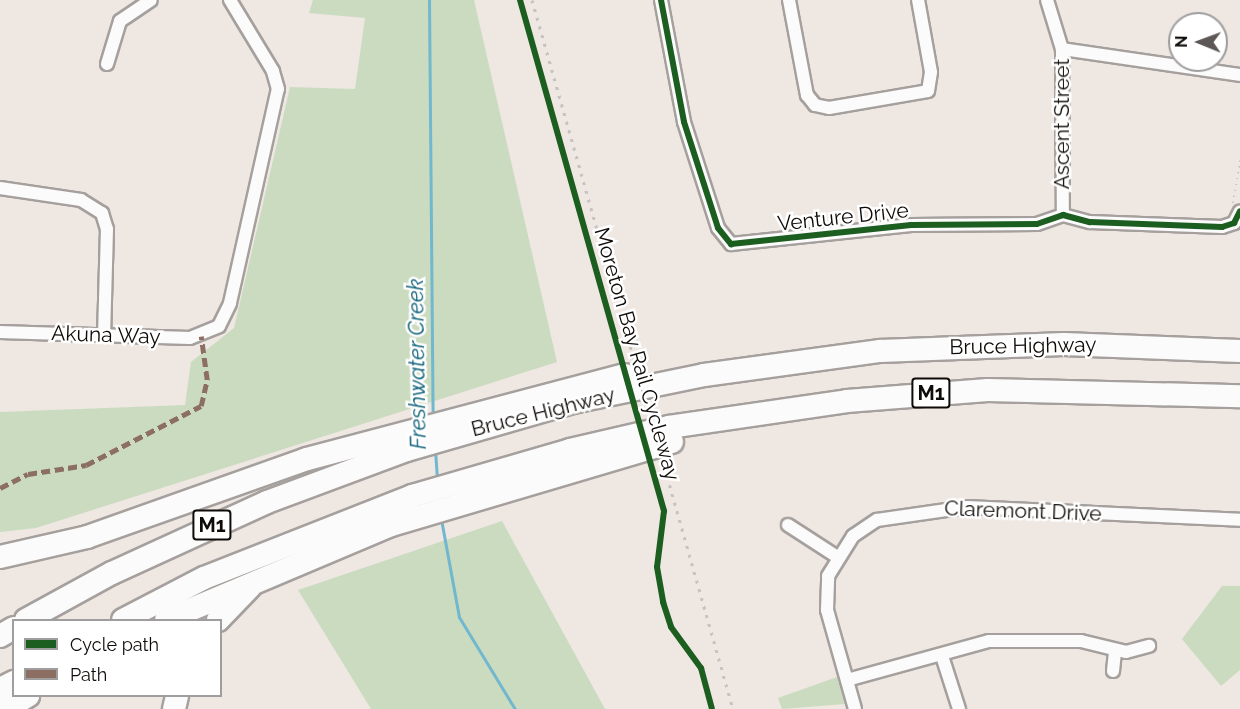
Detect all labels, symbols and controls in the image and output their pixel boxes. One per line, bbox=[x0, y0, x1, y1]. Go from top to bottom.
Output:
north arrow bbox=[1168, 12, 1228, 72]
text: N bbox=[1172, 35, 1191, 48]
street label: Ascent Street bbox=[1049, 59, 1075, 189]
street label: Venture Drive bbox=[776, 198, 910, 236]
street label: Moreton Bay Rail Cycleway bbox=[589, 224, 685, 484]
water label: Freshwater Creek bbox=[402, 278, 432, 450]
street label: Akuna Way bbox=[50, 320, 162, 350]
street label: Bruce Highway bbox=[949, 332, 1097, 360]
road number: M1 bbox=[910, 376, 952, 410]
street label: Bruce Highway bbox=[468, 382, 618, 442]
street label: Claremont Drive bbox=[944, 496, 1102, 526]
road number: M1 bbox=[191, 508, 233, 542]
legend bbox=[12, 619, 222, 697]
text: Cycle path bbox=[70, 634, 159, 655]
text: Path bbox=[70, 664, 107, 685]

